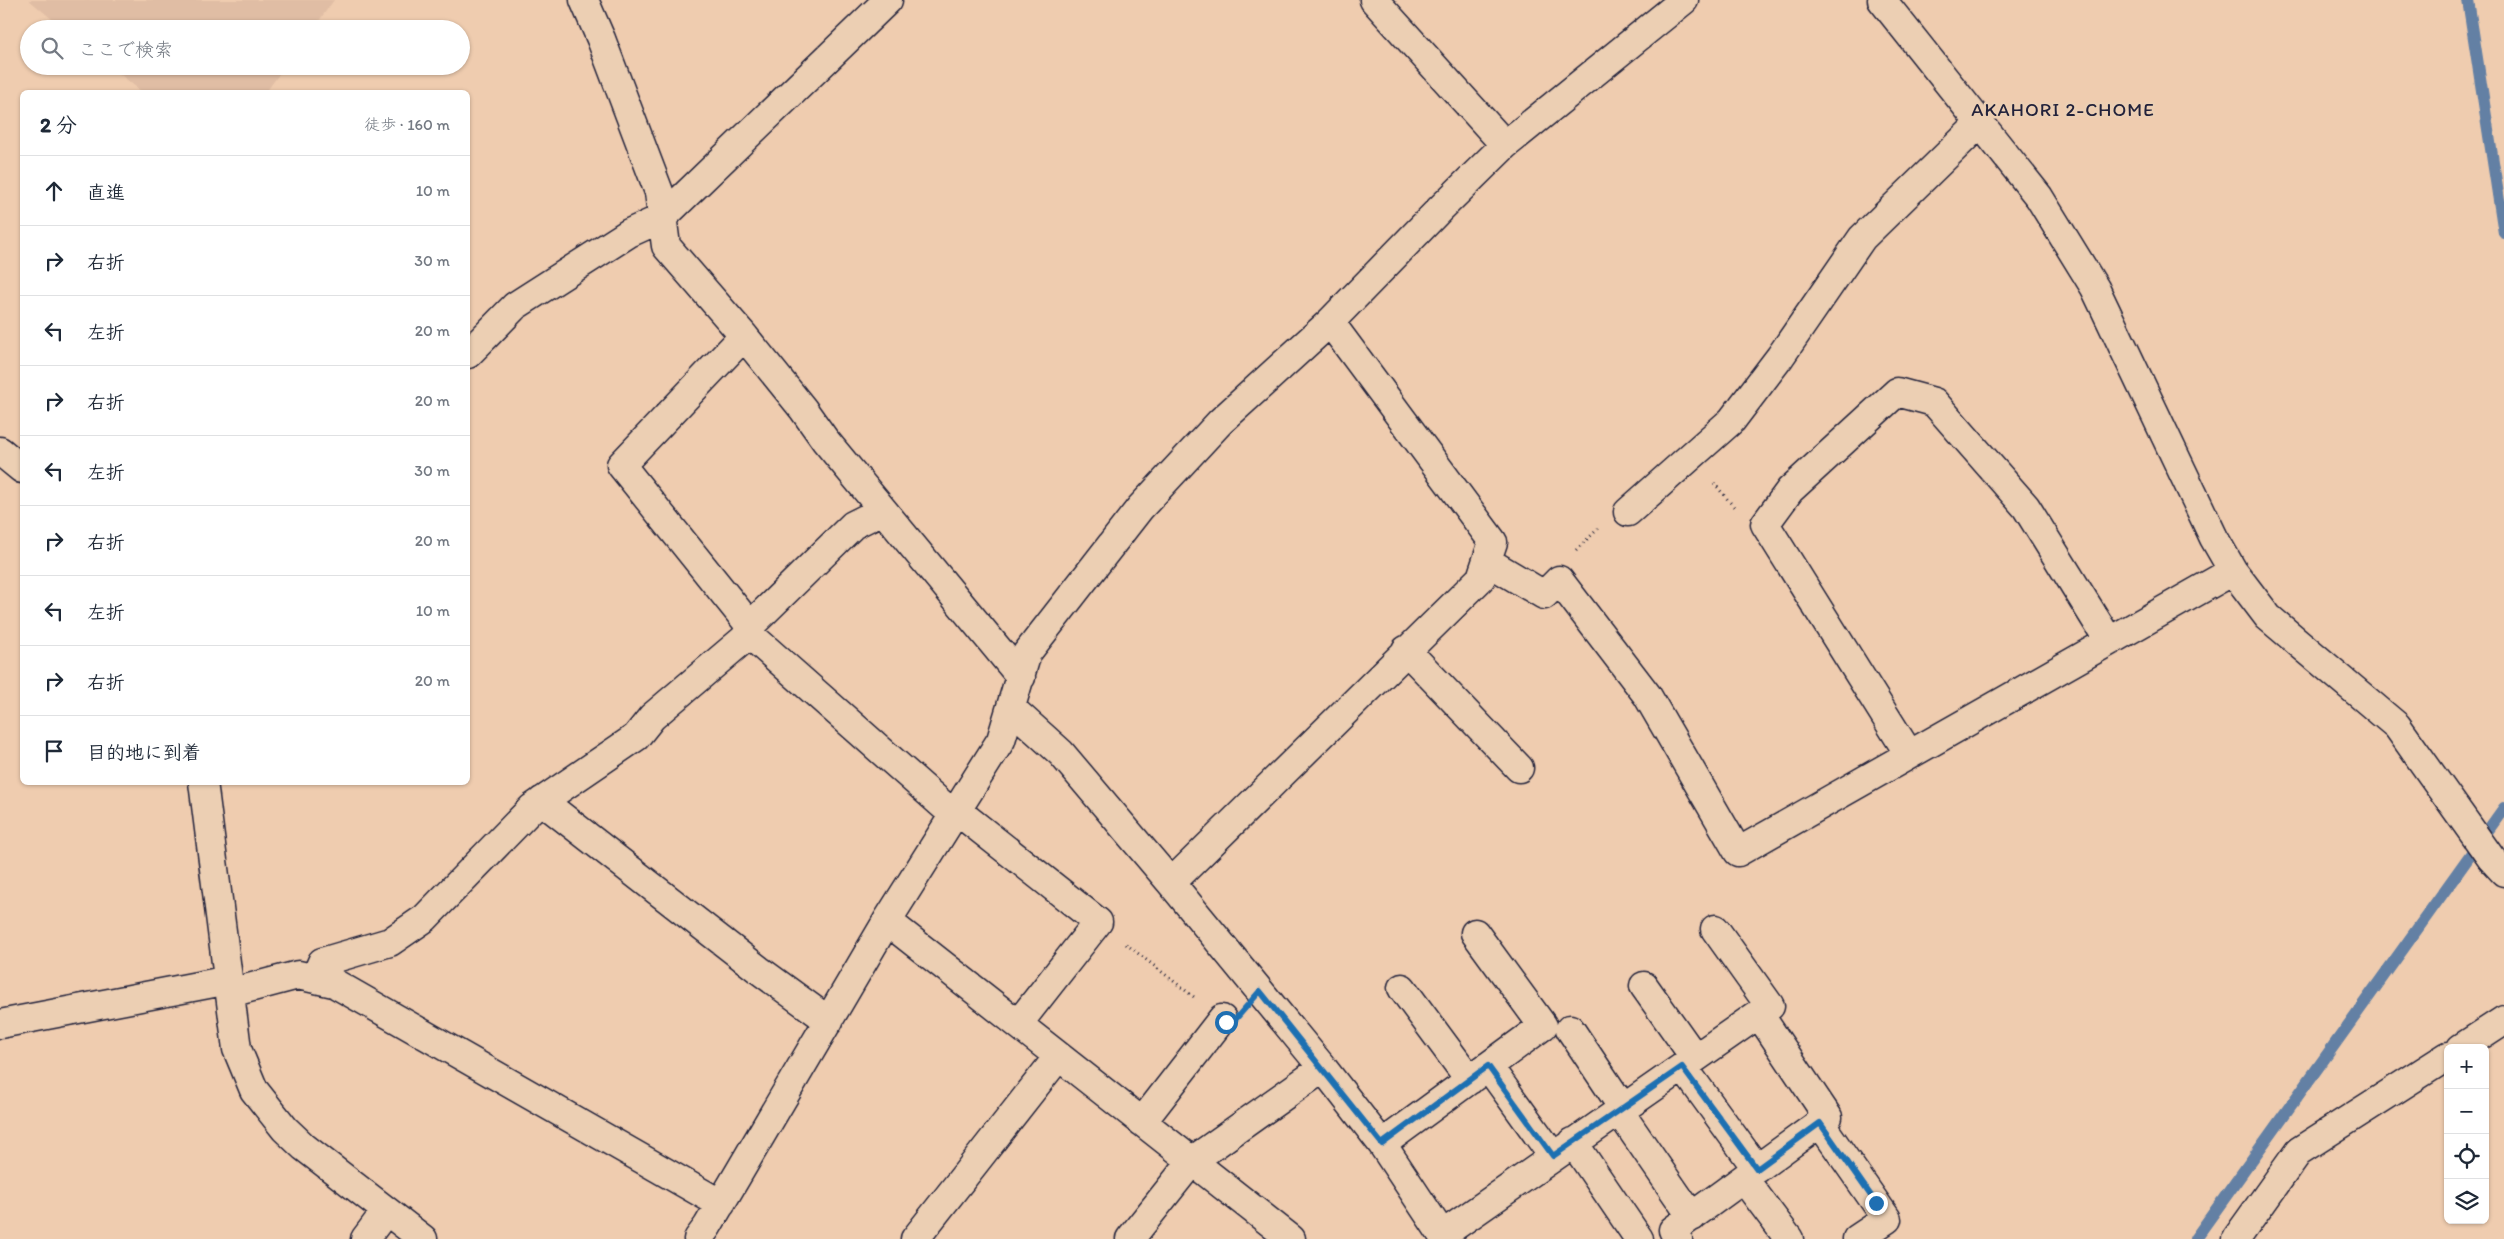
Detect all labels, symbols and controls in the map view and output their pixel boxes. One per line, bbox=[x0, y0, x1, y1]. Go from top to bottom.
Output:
search box bbox=[20, 20, 470, 75]
icon: search bbox=[38, 34, 66, 62]
text: ここで検索 bbox=[78, 38, 173, 61]
district label: AKAHORI 2-CHOME bbox=[1971, 98, 2155, 121]
text: 2 分 bbox=[40, 112, 77, 137]
text: 徒歩 · 160 m bbox=[364, 115, 450, 134]
icon: ahead bbox=[40, 177, 68, 205]
text: 直進 bbox=[87, 181, 125, 204]
text: 10 m bbox=[416, 181, 450, 200]
icon: right bbox=[40, 247, 68, 275]
text: 右折 bbox=[87, 251, 125, 274]
text: 30 m bbox=[414, 251, 450, 270]
icon: left bbox=[40, 317, 68, 345]
text: 左折 bbox=[87, 321, 125, 344]
text: 20 m bbox=[415, 321, 450, 340]
icon: right bbox=[40, 387, 68, 415]
text: 右折 bbox=[87, 391, 125, 414]
text: 20 m bbox=[415, 391, 450, 410]
icon: left bbox=[40, 457, 68, 485]
text: 左折 bbox=[87, 461, 125, 484]
text: 30 m bbox=[414, 461, 450, 480]
icon: right bbox=[40, 527, 68, 555]
text: 右折 bbox=[87, 531, 125, 554]
text: 20 m bbox=[415, 531, 450, 550]
icon: left bbox=[40, 597, 68, 625]
text: 左折 bbox=[87, 601, 125, 624]
text: 10 m bbox=[416, 601, 450, 620]
icon: right bbox=[40, 667, 68, 695]
text: 右折 bbox=[87, 671, 125, 694]
text: 20 m bbox=[415, 671, 450, 690]
icon: arrive bbox=[40, 737, 68, 765]
text: 目的地に到着 bbox=[87, 741, 201, 764]
route start bbox=[1215, 1011, 1238, 1034]
map controls bbox=[2444, 1044, 2489, 1224]
button: + bbox=[2444, 1044, 2489, 1089]
button: − bbox=[2444, 1089, 2489, 1134]
button: locate bbox=[2444, 1134, 2489, 1179]
button: layers bbox=[2444, 1179, 2489, 1224]
route end bbox=[1865, 1192, 1888, 1215]

